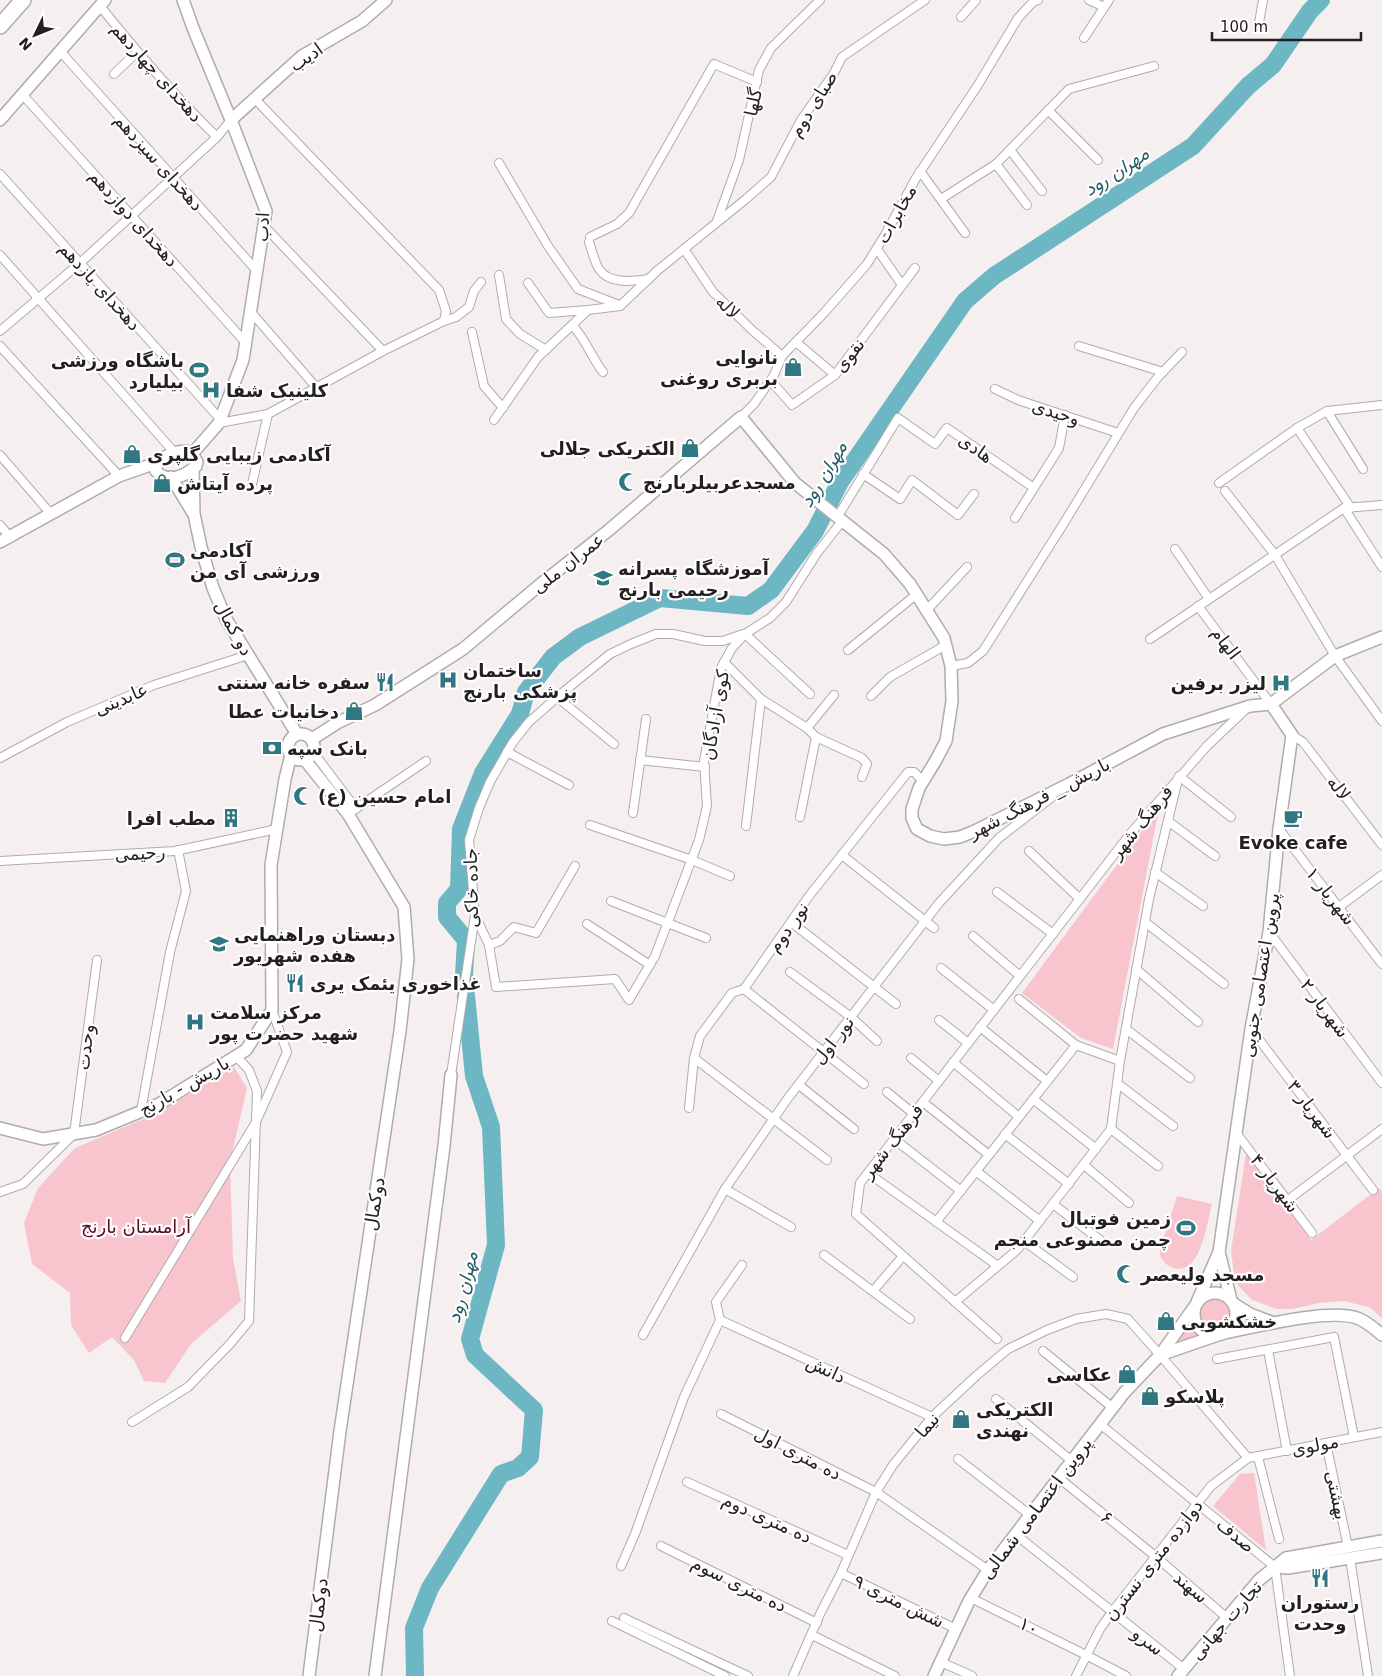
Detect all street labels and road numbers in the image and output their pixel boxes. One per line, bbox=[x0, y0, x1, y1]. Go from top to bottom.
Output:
street label: دهخدای چهاردهم bbox=[106, 18, 207, 127]
street label: ادیب bbox=[285, 38, 327, 76]
street label: صبای دوم bbox=[785, 67, 842, 141]
street label: گلها bbox=[740, 86, 767, 118]
street label: دهخدای سیزدهم bbox=[109, 109, 208, 216]
street label: دهخدای دوازدهم bbox=[84, 165, 183, 272]
street label: مخابرات bbox=[871, 181, 921, 247]
street label: ادب bbox=[251, 211, 273, 243]
street label: دهخدای یازدهم bbox=[54, 237, 145, 335]
street label: لاله bbox=[712, 291, 744, 323]
street label: نقوی bbox=[829, 334, 870, 377]
street label: وحیدی bbox=[1029, 394, 1082, 430]
street label: هادی bbox=[955, 429, 997, 467]
street label: عمران ملی bbox=[528, 528, 609, 598]
street label: دو کمال bbox=[209, 597, 258, 660]
street label: الهام bbox=[1206, 623, 1245, 664]
street label: کوی آزادگان bbox=[696, 667, 734, 762]
street label: عابدینی bbox=[91, 678, 151, 720]
street label: باریش _ فرهنگ شهر bbox=[964, 753, 1114, 844]
street label: لاله bbox=[1323, 772, 1355, 804]
street label: فرهنگ شهر bbox=[1104, 781, 1178, 864]
street label: رحیمی bbox=[114, 841, 166, 865]
street label: جاده خاکی bbox=[460, 848, 482, 928]
street label: شهریار ۱ bbox=[1301, 863, 1360, 930]
street label: پروین اعتصامی جنوبی bbox=[1237, 891, 1284, 1059]
street label: نور دوم bbox=[763, 898, 814, 957]
street label: شهریار ۲ bbox=[1295, 975, 1354, 1042]
street label: نور اول bbox=[808, 1012, 859, 1069]
street label: وحدت bbox=[72, 1023, 99, 1071]
street label: باریش - بارنج bbox=[135, 1052, 233, 1121]
street label: شهریار ۳ bbox=[1282, 1076, 1341, 1143]
street label: فرهنگ شهر bbox=[856, 1100, 928, 1184]
street label: شهریار ۴ bbox=[1245, 1150, 1304, 1217]
street label: دوکمال bbox=[359, 1176, 390, 1233]
street label: دانش bbox=[803, 1351, 849, 1387]
street label: نیما bbox=[910, 1408, 944, 1442]
street label: ده متری اول bbox=[751, 1422, 845, 1485]
street label: مولوی bbox=[1290, 1430, 1341, 1461]
street label: پروین اعتصامی شمالی bbox=[976, 1433, 1097, 1584]
street label: بهشتی bbox=[1321, 1468, 1352, 1522]
street label: ده متری دوم bbox=[719, 1489, 815, 1548]
street label: دوازده متری نسترن bbox=[1099, 1495, 1208, 1625]
street label: ۶ bbox=[1097, 1506, 1117, 1528]
street label: صدف bbox=[1213, 1513, 1259, 1557]
street label: ده متری سوم bbox=[687, 1552, 790, 1617]
street label: سهند bbox=[1169, 1567, 1212, 1608]
street label: ۹ شش متری bbox=[850, 1570, 948, 1633]
street label: تجارت جهانی bbox=[1186, 1576, 1267, 1665]
street label: دوکمال bbox=[304, 1577, 333, 1633]
street label: ۱۰ bbox=[1016, 1612, 1042, 1640]
street label: سرو bbox=[1127, 1622, 1168, 1660]

